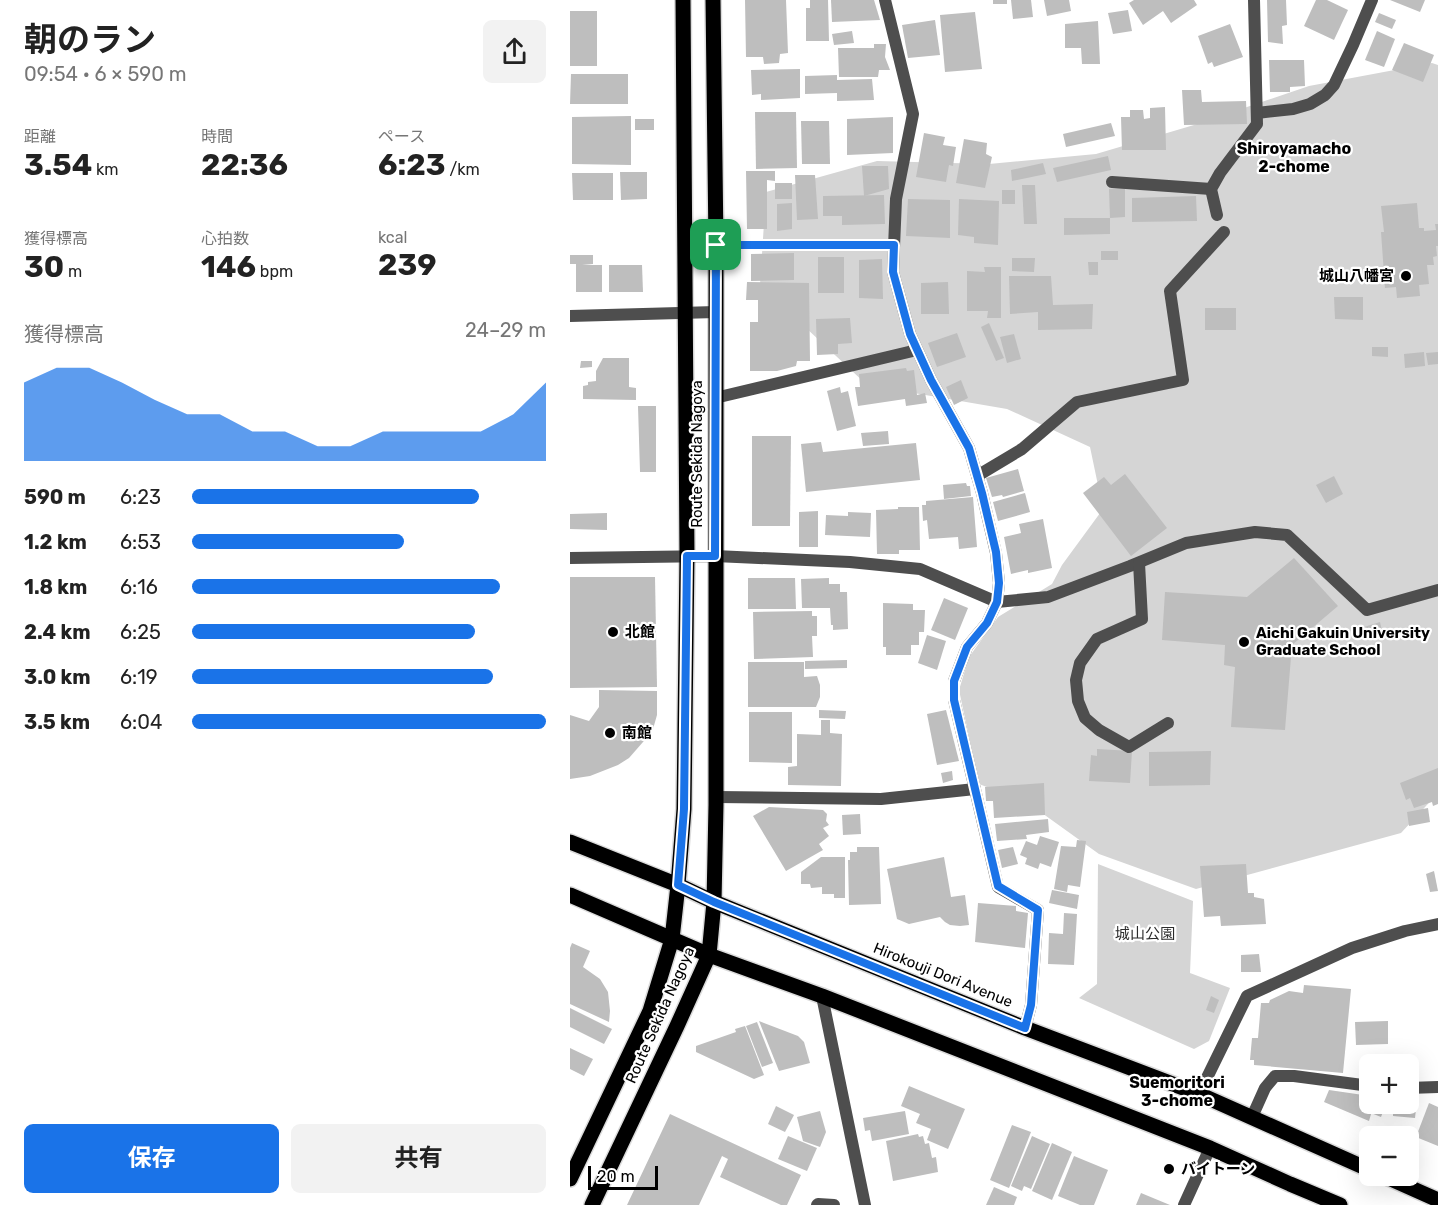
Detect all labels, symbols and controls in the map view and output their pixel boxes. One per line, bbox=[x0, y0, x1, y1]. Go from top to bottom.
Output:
text: 朝のラン bbox=[24, 20, 156, 59]
button: share bbox=[483, 20, 546, 83]
text: 09:54 · 6 × 590 m bbox=[24, 62, 187, 86]
text: 距離 bbox=[24, 127, 56, 146]
text: 時間 bbox=[201, 127, 233, 146]
text: ペース bbox=[378, 127, 425, 146]
district label: Shiroyamacho 2-chome bbox=[1237, 139, 1351, 176]
text: 3.54 bbox=[24, 147, 92, 183]
text: 22:36 bbox=[201, 147, 288, 183]
text: 6:23 bbox=[378, 147, 446, 183]
text: km bbox=[92, 160, 119, 179]
text: /km bbox=[446, 160, 480, 179]
pin bbox=[690, 219, 741, 270]
text: kcal bbox=[378, 228, 407, 247]
icon: arrive bbox=[699, 228, 732, 261]
text: 獲得標高 bbox=[24, 229, 88, 248]
text: 心拍数 bbox=[201, 229, 249, 248]
text: 239 bbox=[378, 247, 437, 283]
text: 30 bbox=[24, 249, 64, 285]
text: 146 bbox=[201, 249, 256, 285]
text: m bbox=[64, 262, 82, 281]
text: bpm bbox=[256, 262, 293, 281]
place label: 城山八幡宮 bbox=[1319, 267, 1394, 285]
marker: 城山八幡宮 bbox=[1399, 269, 1413, 283]
text: 24–29 m bbox=[465, 318, 546, 342]
text: 獲得標高 bbox=[24, 322, 104, 346]
street label: Route Sekida Nagoya bbox=[688, 380, 706, 528]
text: 590 m bbox=[24, 485, 86, 509]
text: 6:23 bbox=[120, 485, 161, 509]
text: 1.2 km bbox=[24, 530, 87, 554]
text: 6:53 bbox=[120, 530, 161, 554]
text: 1.8 km bbox=[24, 575, 87, 599]
text: 6:16 bbox=[120, 575, 158, 599]
text: 2.4 km bbox=[24, 620, 90, 644]
text: 6:25 bbox=[120, 620, 161, 644]
place label: 北館 bbox=[625, 623, 655, 641]
place label: Aichi Gakuin University Graduate School bbox=[1256, 624, 1430, 659]
marker: 北館 bbox=[606, 625, 620, 639]
marker: Aichi Gakuin University Graduate School bbox=[1237, 635, 1251, 649]
text: 3.0 km bbox=[24, 665, 91, 689]
text: 6:19 bbox=[120, 665, 158, 689]
text: 3.5 km bbox=[24, 710, 90, 734]
text: 6:04 bbox=[120, 710, 162, 734]
place label: 南館 bbox=[622, 724, 652, 742]
marker: 南館 bbox=[603, 726, 617, 740]
park label: 城山公園 bbox=[1115, 925, 1175, 943]
street label: Hirokouji Dori Avenue bbox=[871, 939, 1015, 1011]
street label: Route Sekida Nagoya bbox=[622, 944, 698, 1086]
map controls bbox=[1359, 1054, 1419, 1186]
button: + bbox=[1359, 1054, 1419, 1114]
district label: Suemoritori 3-chome bbox=[1129, 1073, 1225, 1110]
button: 保存 bbox=[24, 1124, 279, 1193]
button: 共有 bbox=[291, 1124, 546, 1193]
button: − bbox=[1359, 1126, 1419, 1186]
place label: バイトーン bbox=[1181, 1160, 1255, 1178]
marker: バイトーン bbox=[1162, 1162, 1176, 1176]
scale bar bbox=[588, 1163, 658, 1190]
text: 20 m bbox=[597, 1167, 635, 1186]

